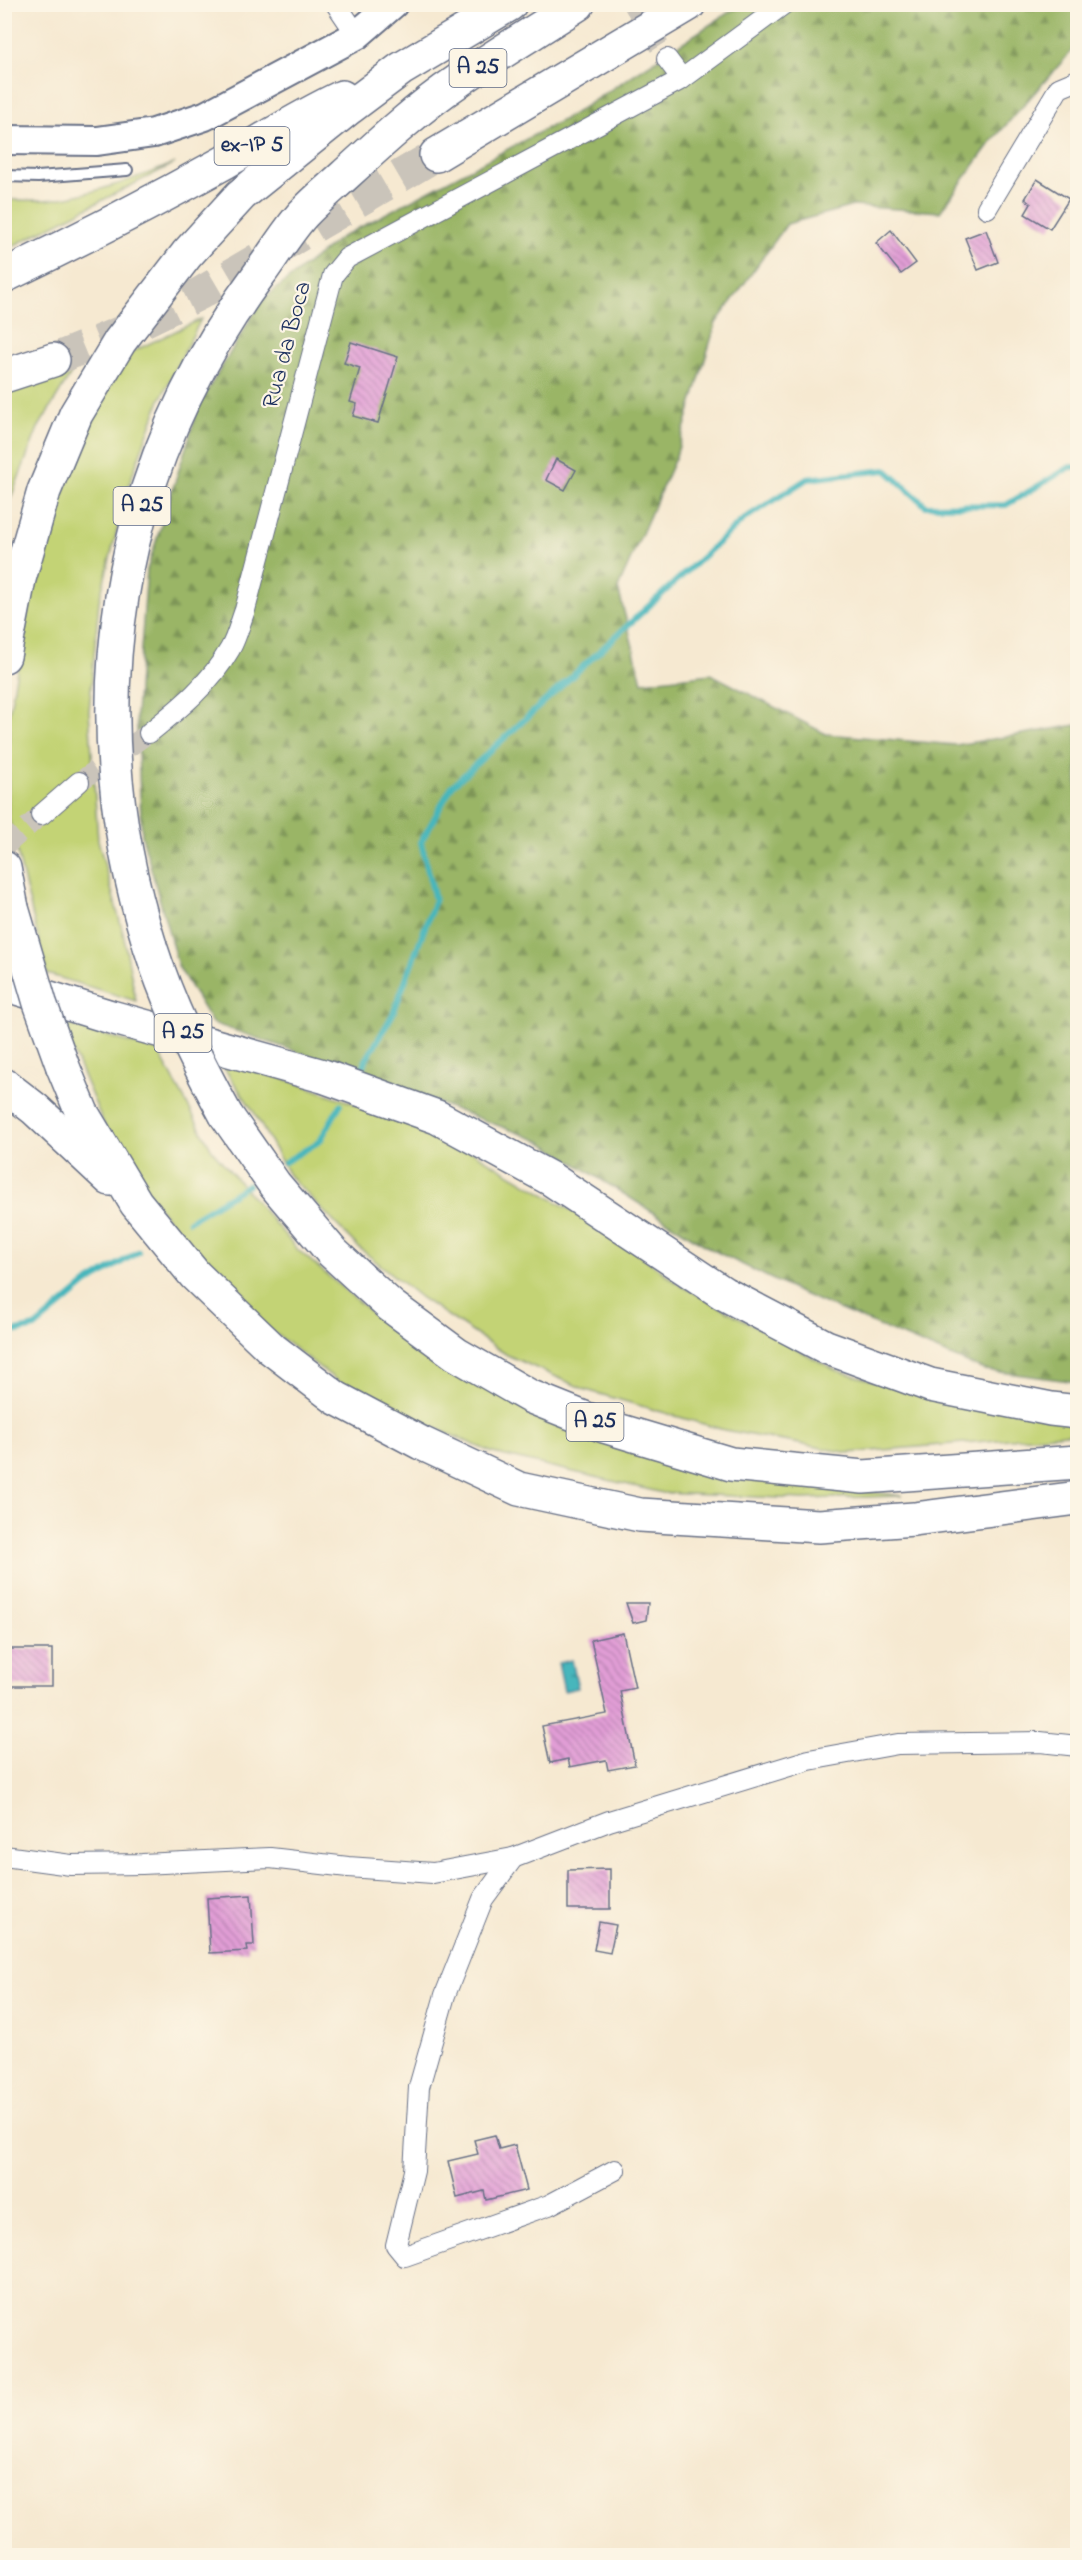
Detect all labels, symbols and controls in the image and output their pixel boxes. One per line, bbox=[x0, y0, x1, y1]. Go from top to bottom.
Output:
road number: A 25 bbox=[450, 49, 506, 87]
road number: ex-IP 5 bbox=[214, 127, 290, 165]
street label: Rua da Boca bbox=[254, 277, 322, 413]
road number: A 25 bbox=[114, 487, 170, 525]
road number: A 25 bbox=[154, 1014, 212, 1052]
road number: A 25 bbox=[566, 1403, 624, 1441]

